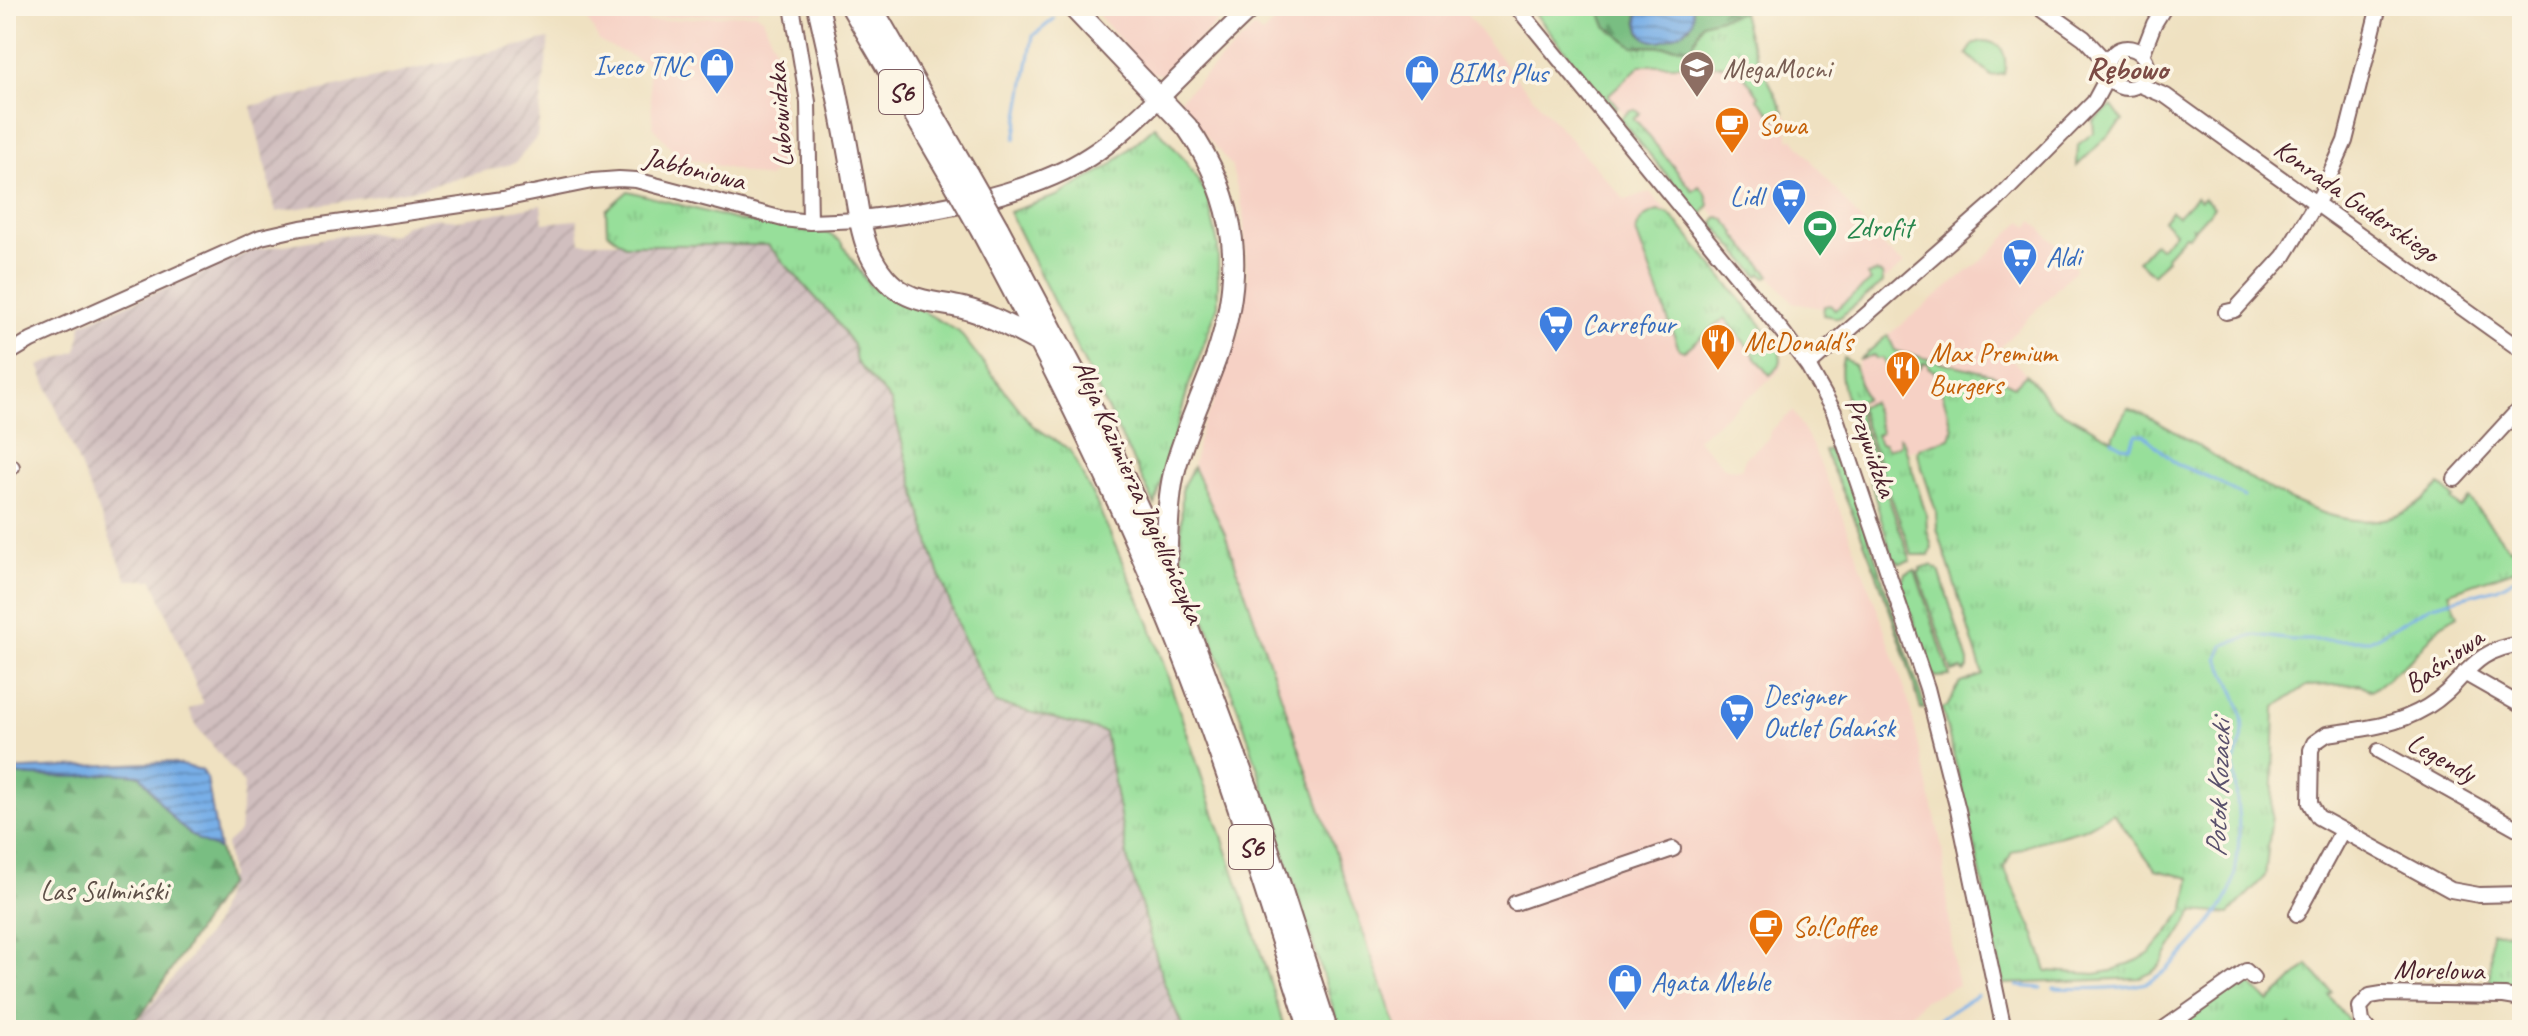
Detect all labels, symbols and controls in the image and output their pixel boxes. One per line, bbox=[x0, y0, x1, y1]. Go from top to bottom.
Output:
shop icon: Iveco TNC bbox=[698, 46, 736, 96]
place label: Iveco TNC bbox=[594, 48, 694, 83]
district label: Rębowo bbox=[2086, 48, 2171, 89]
school or university icon: MegaMocni bbox=[1678, 49, 1716, 99]
place label: MegaMocni bbox=[1723, 51, 1835, 86]
shop icon: BIMs Plus bbox=[1403, 53, 1441, 103]
place label: BIMs Plus bbox=[1448, 55, 1550, 90]
street label: Lubowidzka bbox=[758, 60, 801, 169]
road number: S6 bbox=[879, 70, 923, 114]
cafe icon: Sowa bbox=[1713, 105, 1751, 155]
place label: Sowa bbox=[1758, 107, 1808, 142]
street label: Konrada Guderskiego bbox=[2267, 131, 2449, 272]
street label: Jabłoniowa bbox=[639, 139, 751, 198]
supermarket icon: Lidl bbox=[1770, 177, 1808, 227]
place label: Lidl bbox=[1730, 179, 1768, 214]
sports icon: Zdrofit bbox=[1801, 208, 1839, 258]
place label: Zdrofit bbox=[1846, 210, 1917, 245]
supermarket icon: Aldi bbox=[2001, 237, 2039, 287]
place label: Aldi bbox=[2046, 239, 2085, 274]
supermarket icon: Carrefour bbox=[1537, 304, 1575, 354]
place label: Carrefour bbox=[1582, 306, 1678, 341]
restaurant icon: McDonald's bbox=[1699, 322, 1737, 372]
place label: McDonald's bbox=[1744, 324, 1855, 359]
place label: Max Premium Burgers bbox=[1929, 335, 2059, 402]
restaurant icon: Max Premium Burgers bbox=[1884, 349, 1922, 399]
street label: Aleja Kazimierza Jagiellończyka bbox=[1066, 354, 1214, 630]
street label: Przywidzka bbox=[1838, 393, 1906, 503]
street label: Baśniowa bbox=[2397, 618, 2492, 701]
place label: Designer Outlet Gdańsk bbox=[1763, 678, 1897, 745]
supermarket icon: Designer Outlet Gdańsk bbox=[1718, 692, 1756, 742]
water label: Potok Kozacki bbox=[2197, 713, 2240, 858]
street label: Legendy bbox=[2401, 724, 2484, 792]
road number: S6 bbox=[1229, 825, 1273, 869]
park label: Las Sulmiński bbox=[40, 873, 172, 908]
cafe icon: So!Coffee bbox=[1747, 907, 1785, 957]
place label: So!Coffee bbox=[1792, 909, 1878, 944]
street label: Morelowa bbox=[2393, 951, 2486, 988]
shop icon: Agata Meble bbox=[1606, 962, 1644, 1012]
place label: Agata Meble bbox=[1651, 964, 1772, 999]

